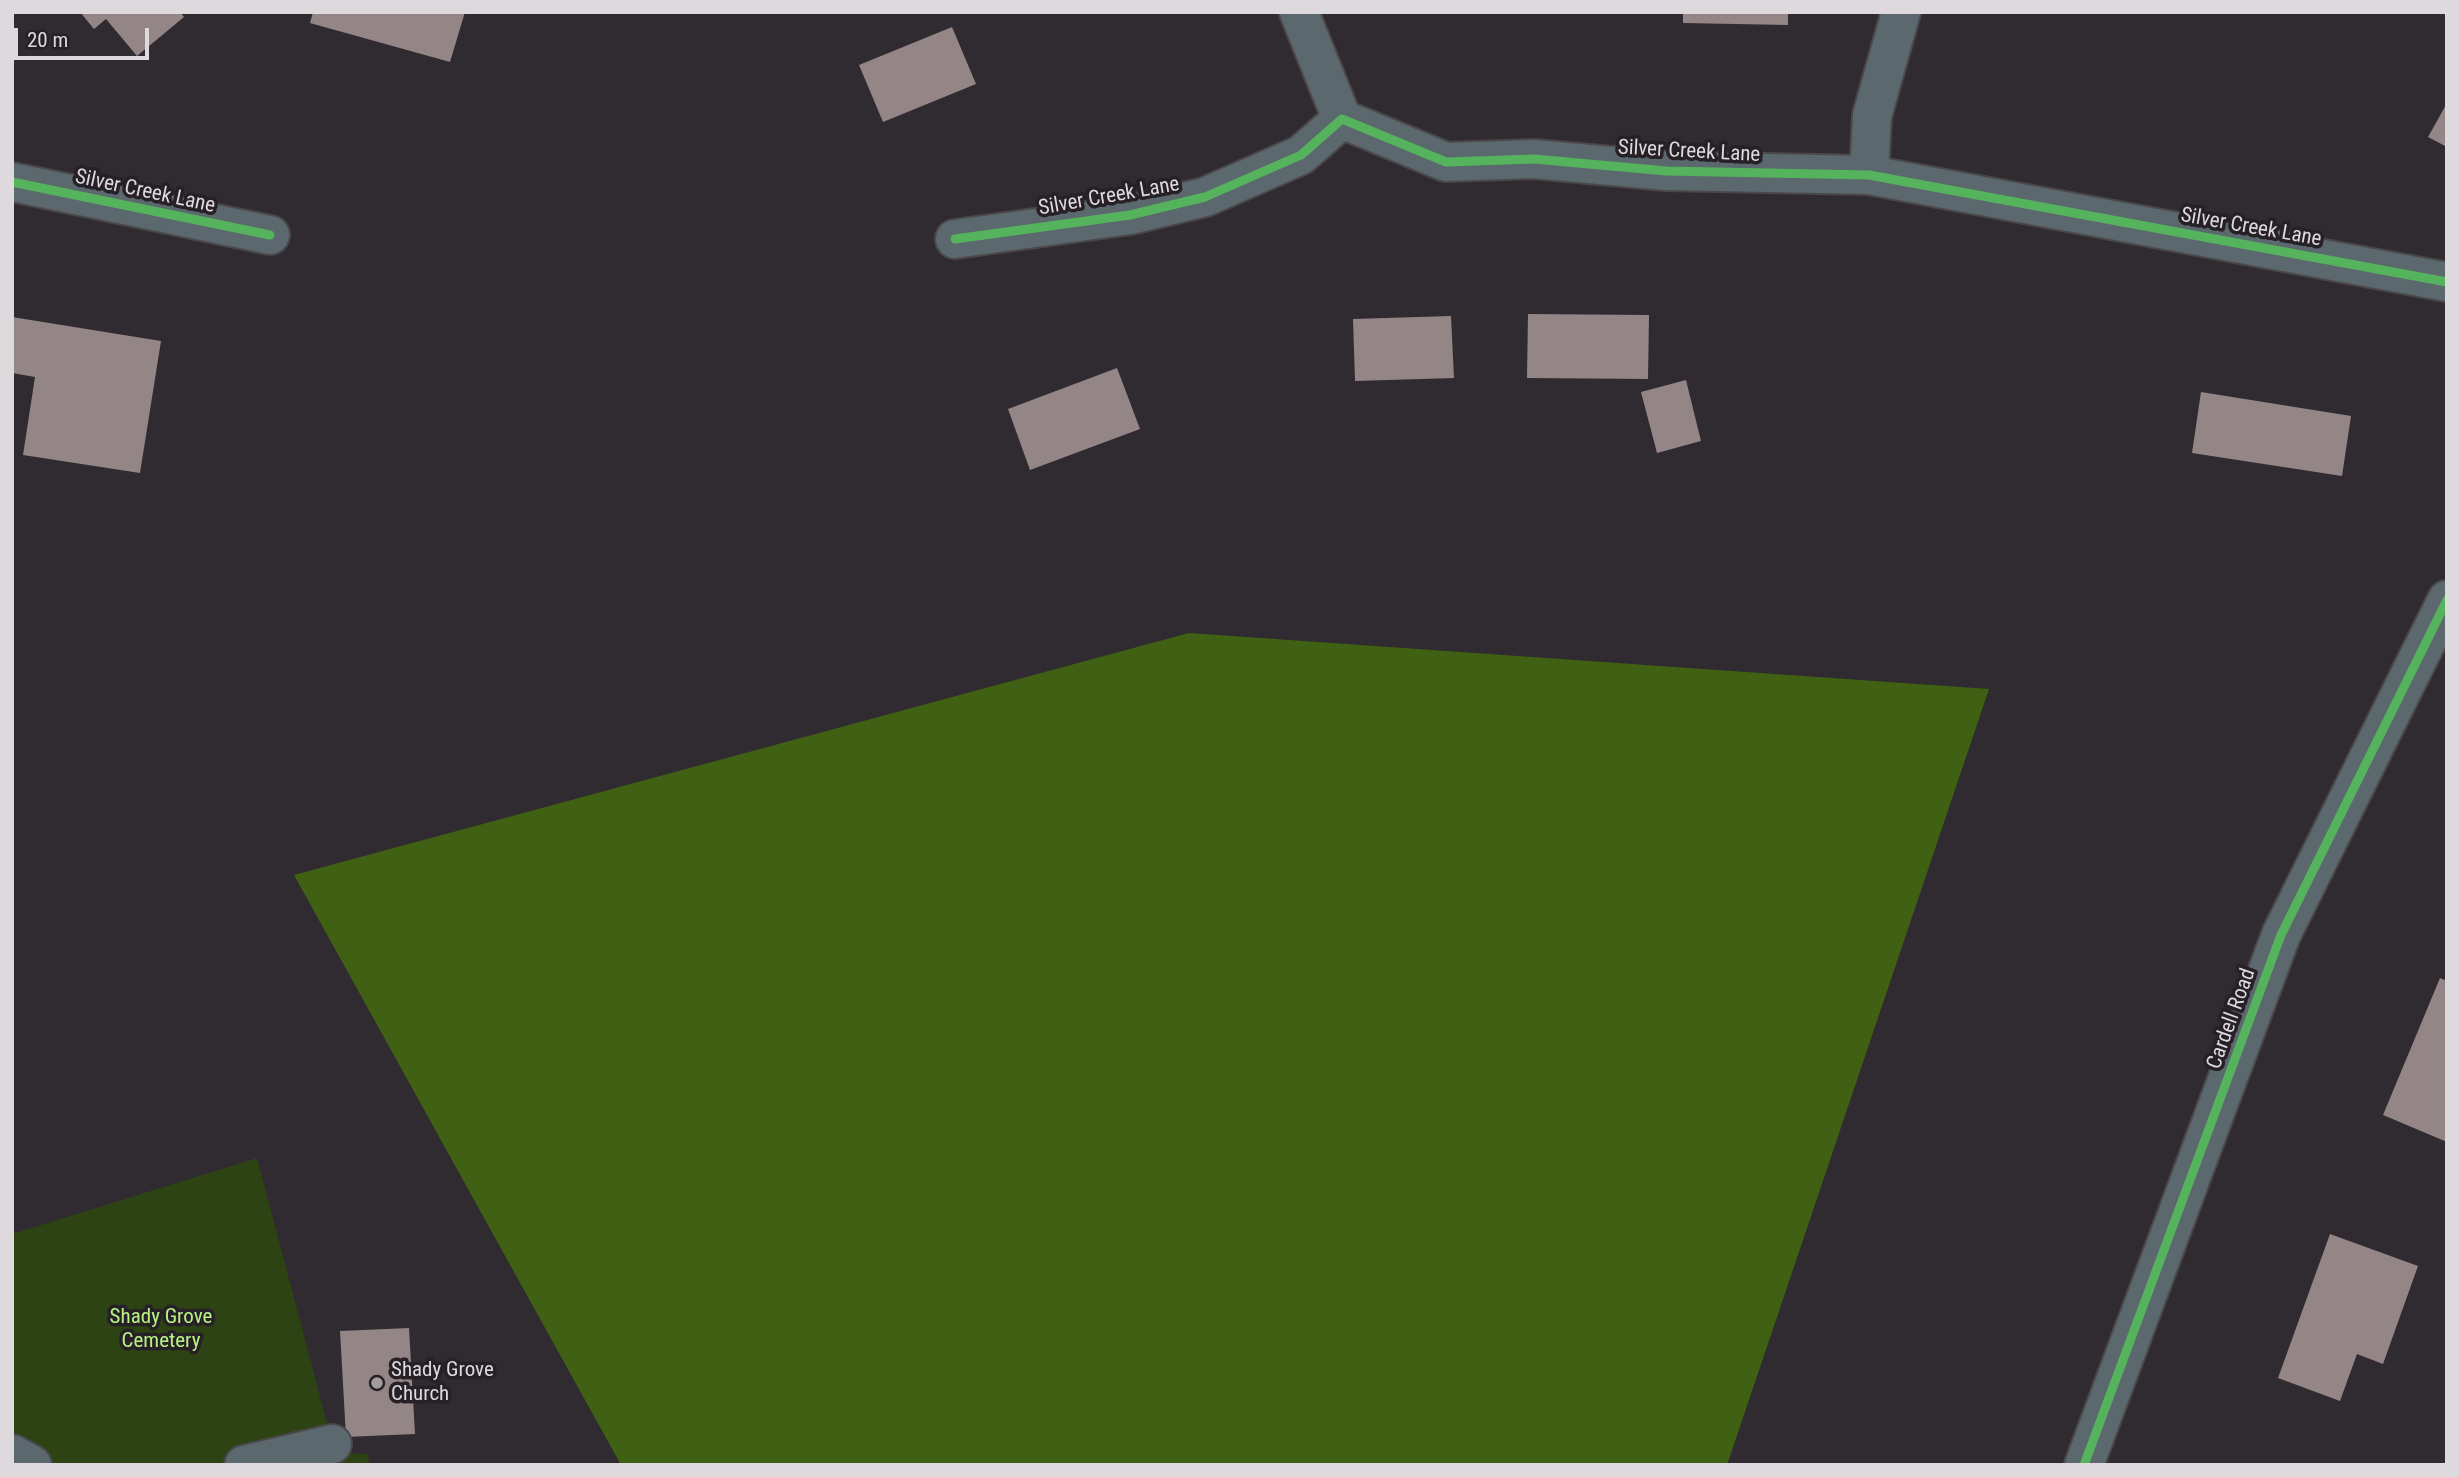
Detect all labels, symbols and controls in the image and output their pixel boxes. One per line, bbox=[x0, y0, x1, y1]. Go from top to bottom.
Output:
scale bar bbox=[18, 14, 152, 58]
text: 20 m bbox=[27, 28, 68, 52]
street label: Silver Creek Lane bbox=[1617, 136, 1761, 168]
street label: Silver Creek Lane bbox=[73, 165, 217, 219]
street label: Silver Creek Lane bbox=[1037, 172, 1181, 222]
street label: Silver Creek Lane bbox=[2179, 203, 2323, 253]
street label: Cardell Road bbox=[2202, 965, 2262, 1073]
park label: Shady Grove Cemetery bbox=[110, 1305, 212, 1355]
place label: Shady Grove Church bbox=[391, 1358, 494, 1408]
marker: Shady Grove Church bbox=[369, 1375, 385, 1391]

